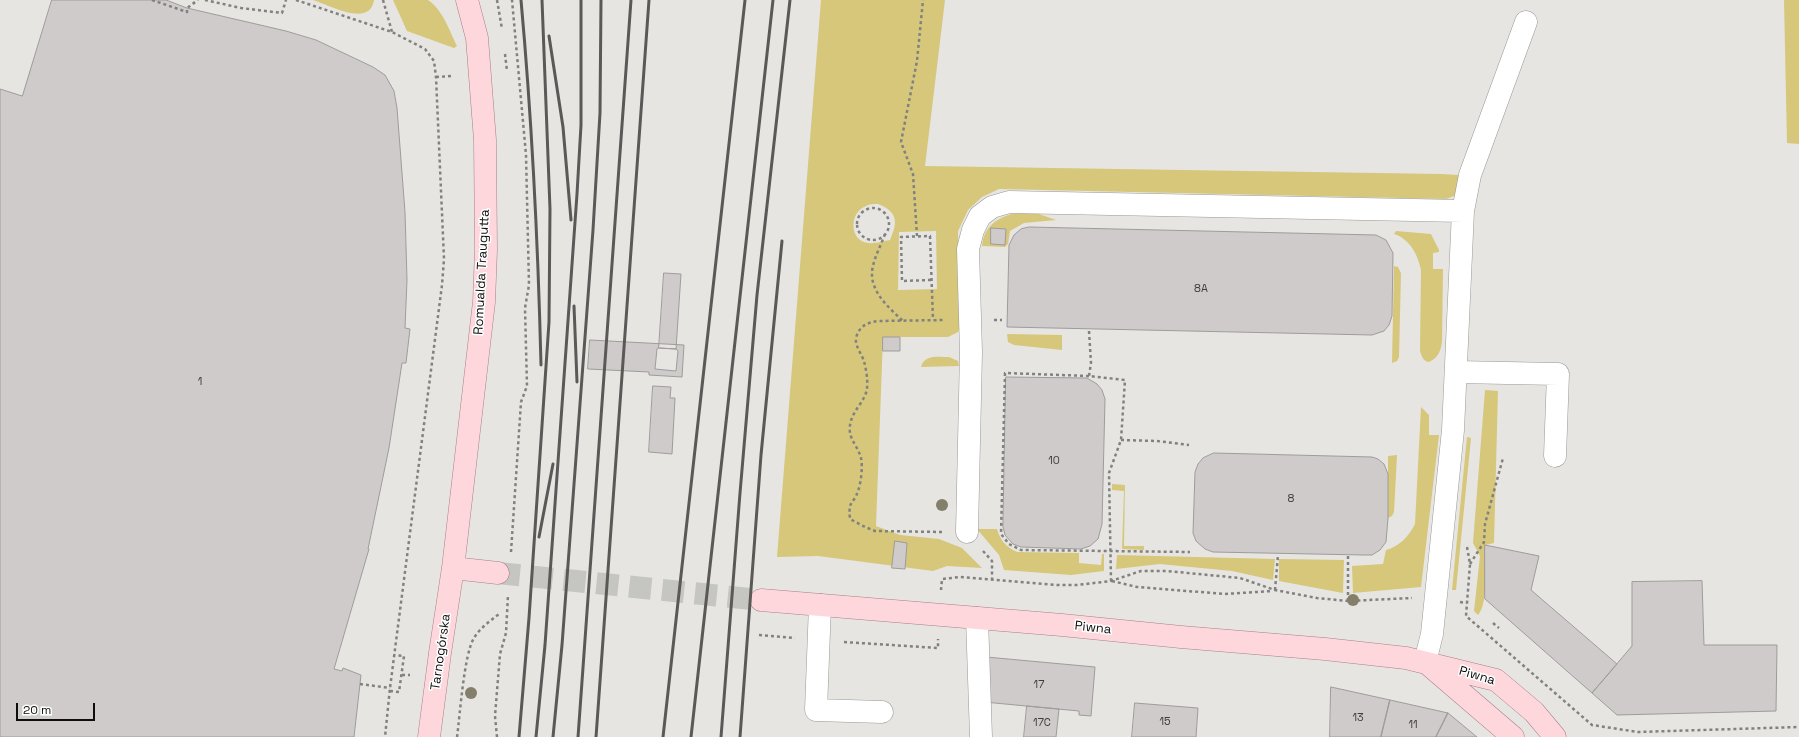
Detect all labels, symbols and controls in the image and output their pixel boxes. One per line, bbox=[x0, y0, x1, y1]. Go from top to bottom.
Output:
street label: Romualda Traugutta bbox=[471, 209, 493, 335]
house number: 8A bbox=[1194, 282, 1208, 296]
house number: 1 bbox=[198, 375, 202, 389]
house number: 10 bbox=[1048, 454, 1060, 468]
house number: 8 bbox=[1288, 492, 1294, 506]
street label: Tarnogórska bbox=[428, 613, 454, 691]
street label: Piwna bbox=[1074, 618, 1112, 638]
street label: Piwna bbox=[1457, 663, 1497, 689]
house number: 17 bbox=[1034, 678, 1044, 692]
scale bar bbox=[18, 695, 97, 721]
text: 20 m bbox=[23, 702, 51, 718]
house number: 13 bbox=[1352, 711, 1364, 725]
house number: 15 bbox=[1159, 715, 1171, 729]
house number: 17C bbox=[1033, 716, 1051, 730]
house number: 11 bbox=[1408, 718, 1418, 732]

